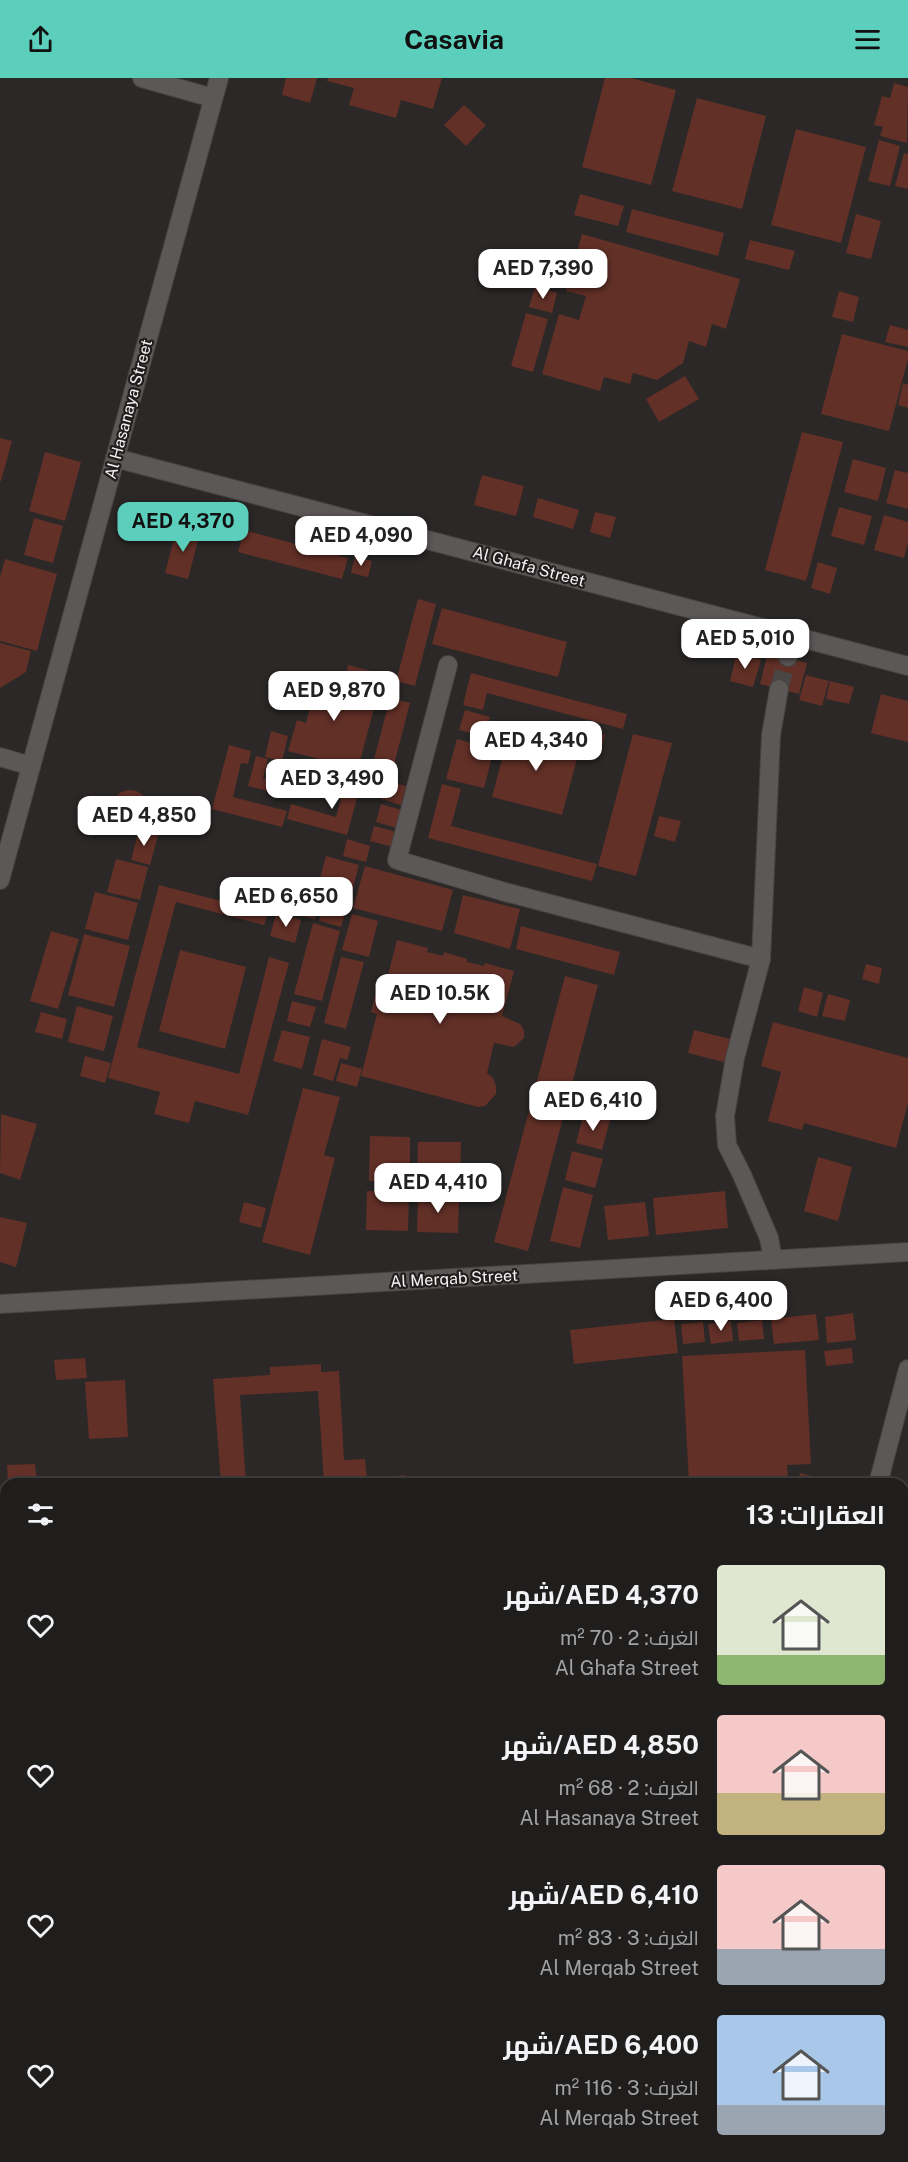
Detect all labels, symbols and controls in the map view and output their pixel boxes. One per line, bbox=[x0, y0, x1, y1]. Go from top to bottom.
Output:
icon: share bbox=[24, 23, 57, 56]
text: Casavia bbox=[404, 23, 504, 55]
icon: menu bbox=[851, 23, 884, 56]
pin: AED 7,390 bbox=[474, 249, 612, 300]
text: AED 7,390 bbox=[492, 256, 594, 280]
street label: Al Hasanaya Street bbox=[101, 337, 156, 481]
pin: AED 4,370 bbox=[114, 502, 252, 553]
text: AED 4,370 bbox=[131, 509, 235, 533]
pin: AED 4,090 bbox=[292, 516, 430, 567]
text: AED 4,090 bbox=[309, 523, 413, 547]
street label: Al Ghafa Street bbox=[471, 542, 587, 591]
pin: AED 5,010 bbox=[676, 619, 814, 670]
text: AED 5,010 bbox=[695, 626, 795, 650]
pin: AED 9,870 bbox=[265, 671, 403, 722]
text: AED 9,870 bbox=[282, 678, 386, 702]
pin: AED 4,340 bbox=[467, 721, 605, 772]
text: AED 4,340 bbox=[484, 728, 588, 752]
pin: AED 3,490 bbox=[263, 759, 401, 810]
text: AED 3,490 bbox=[280, 766, 384, 790]
pin: AED 4,850 bbox=[75, 796, 213, 847]
text: AED 4,850 bbox=[92, 803, 196, 827]
pin: AED 6,650 bbox=[217, 877, 355, 928]
text: AED 6,650 bbox=[234, 884, 338, 908]
pin: AED 10.5K bbox=[371, 974, 509, 1025]
text: AED 10.5K bbox=[390, 981, 490, 1005]
pin: AED 6,410 bbox=[524, 1081, 662, 1132]
text: AED 6,410 bbox=[543, 1088, 643, 1112]
pin: AED 4,410 bbox=[369, 1163, 507, 1214]
text: AED 4,410 bbox=[388, 1170, 488, 1194]
street label: Al Merqab Street bbox=[390, 1266, 518, 1291]
pin: AED 6,400 bbox=[652, 1281, 790, 1332]
text: AED 6,400 bbox=[669, 1288, 773, 1312]
icon: filters bbox=[24, 1498, 57, 1531]
text: العقارات: 13 bbox=[746, 1499, 885, 1530]
text: AED 4,370/شهر bbox=[504, 1579, 699, 1610]
icon: home bbox=[765, 1589, 837, 1661]
icon: heart bbox=[24, 1609, 57, 1642]
text: الغرف: 2 · 70 m² bbox=[560, 1626, 699, 1650]
text: Al Ghafa Street bbox=[555, 1656, 699, 1680]
text: AED 4,850/شهر bbox=[502, 1729, 699, 1760]
icon: home bbox=[765, 1739, 837, 1811]
icon: heart bbox=[24, 1759, 57, 1792]
text: الغرف: 2 · 68 m² bbox=[559, 1776, 699, 1800]
text: Al Hasanaya Street bbox=[519, 1806, 699, 1830]
text: AED 6,410/شهر bbox=[509, 1879, 699, 1910]
icon: home bbox=[765, 1889, 837, 1961]
icon: heart bbox=[24, 1909, 57, 1942]
text: الغرف: 3 · 83 m² bbox=[558, 1926, 699, 1950]
text: Al Merqab Street bbox=[539, 1956, 699, 1980]
text: AED 6,400/شهر bbox=[503, 2029, 699, 2060]
icon: home bbox=[765, 2039, 837, 2111]
icon: heart bbox=[24, 2059, 57, 2092]
text: الغرف: 3 · 116 m² bbox=[554, 2076, 699, 2100]
text: Al Merqab Street bbox=[539, 2106, 699, 2130]

